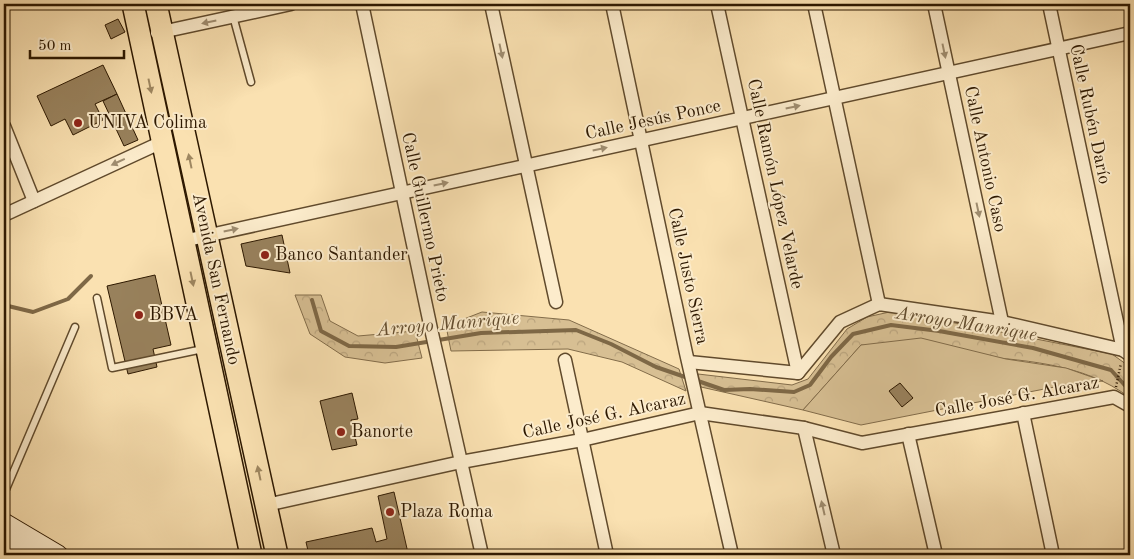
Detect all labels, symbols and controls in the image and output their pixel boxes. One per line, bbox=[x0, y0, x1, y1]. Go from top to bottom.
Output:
one-way arrow bbox=[201, 18, 217, 26]
scale bar bbox=[30, 28, 124, 60]
text: 50 m bbox=[38, 39, 72, 54]
street label: Calle Rubén Darío bbox=[1066, 42, 1114, 186]
one-way arrow bbox=[497, 44, 505, 59]
one-way arrow bbox=[940, 44, 948, 59]
street label: Calle Ramón López Velarde bbox=[744, 77, 806, 291]
one-way arrow bbox=[146, 78, 154, 93]
street label: Calle Antonio Caso bbox=[961, 84, 1009, 234]
street label: Calle Jesús Ponce bbox=[583, 97, 723, 143]
one-way arrow bbox=[785, 103, 800, 111]
place label: UNIVA Colima bbox=[88, 114, 207, 132]
marker: UNIVA Colima bbox=[72, 117, 84, 129]
street label: Calle Guillermo Prieto bbox=[398, 130, 452, 304]
one-way arrow bbox=[592, 145, 607, 153]
one-way arrow bbox=[186, 153, 194, 168]
one-way arrow bbox=[111, 159, 125, 167]
one-way arrow bbox=[433, 180, 449, 188]
street label: Avenida San Fernando bbox=[189, 191, 243, 367]
one-way arrow bbox=[974, 203, 982, 218]
street label: Calle Justo Sierra bbox=[665, 206, 711, 346]
one-way arrow bbox=[223, 226, 239, 234]
place label: Banco Santander bbox=[275, 246, 408, 264]
marker: Banco Santander bbox=[259, 249, 271, 261]
one-way arrow bbox=[188, 271, 196, 287]
water label: Arroyo Manrique bbox=[893, 304, 1038, 346]
place label: BBVA bbox=[149, 306, 199, 324]
marker: BBVA bbox=[133, 309, 145, 321]
water label: Arroyo Manrique bbox=[375, 309, 520, 341]
street label: Calle José G. Alcaraz bbox=[934, 374, 1100, 420]
street label: Calle José G. Alcaraz bbox=[521, 390, 687, 442]
place label: Banorte bbox=[351, 423, 413, 441]
marker: Banorte bbox=[335, 426, 347, 438]
one-way arrow bbox=[255, 466, 263, 481]
one-way arrow bbox=[819, 500, 827, 515]
place label: Plaza Roma bbox=[400, 503, 493, 521]
marker: Plaza Roma bbox=[384, 506, 396, 518]

